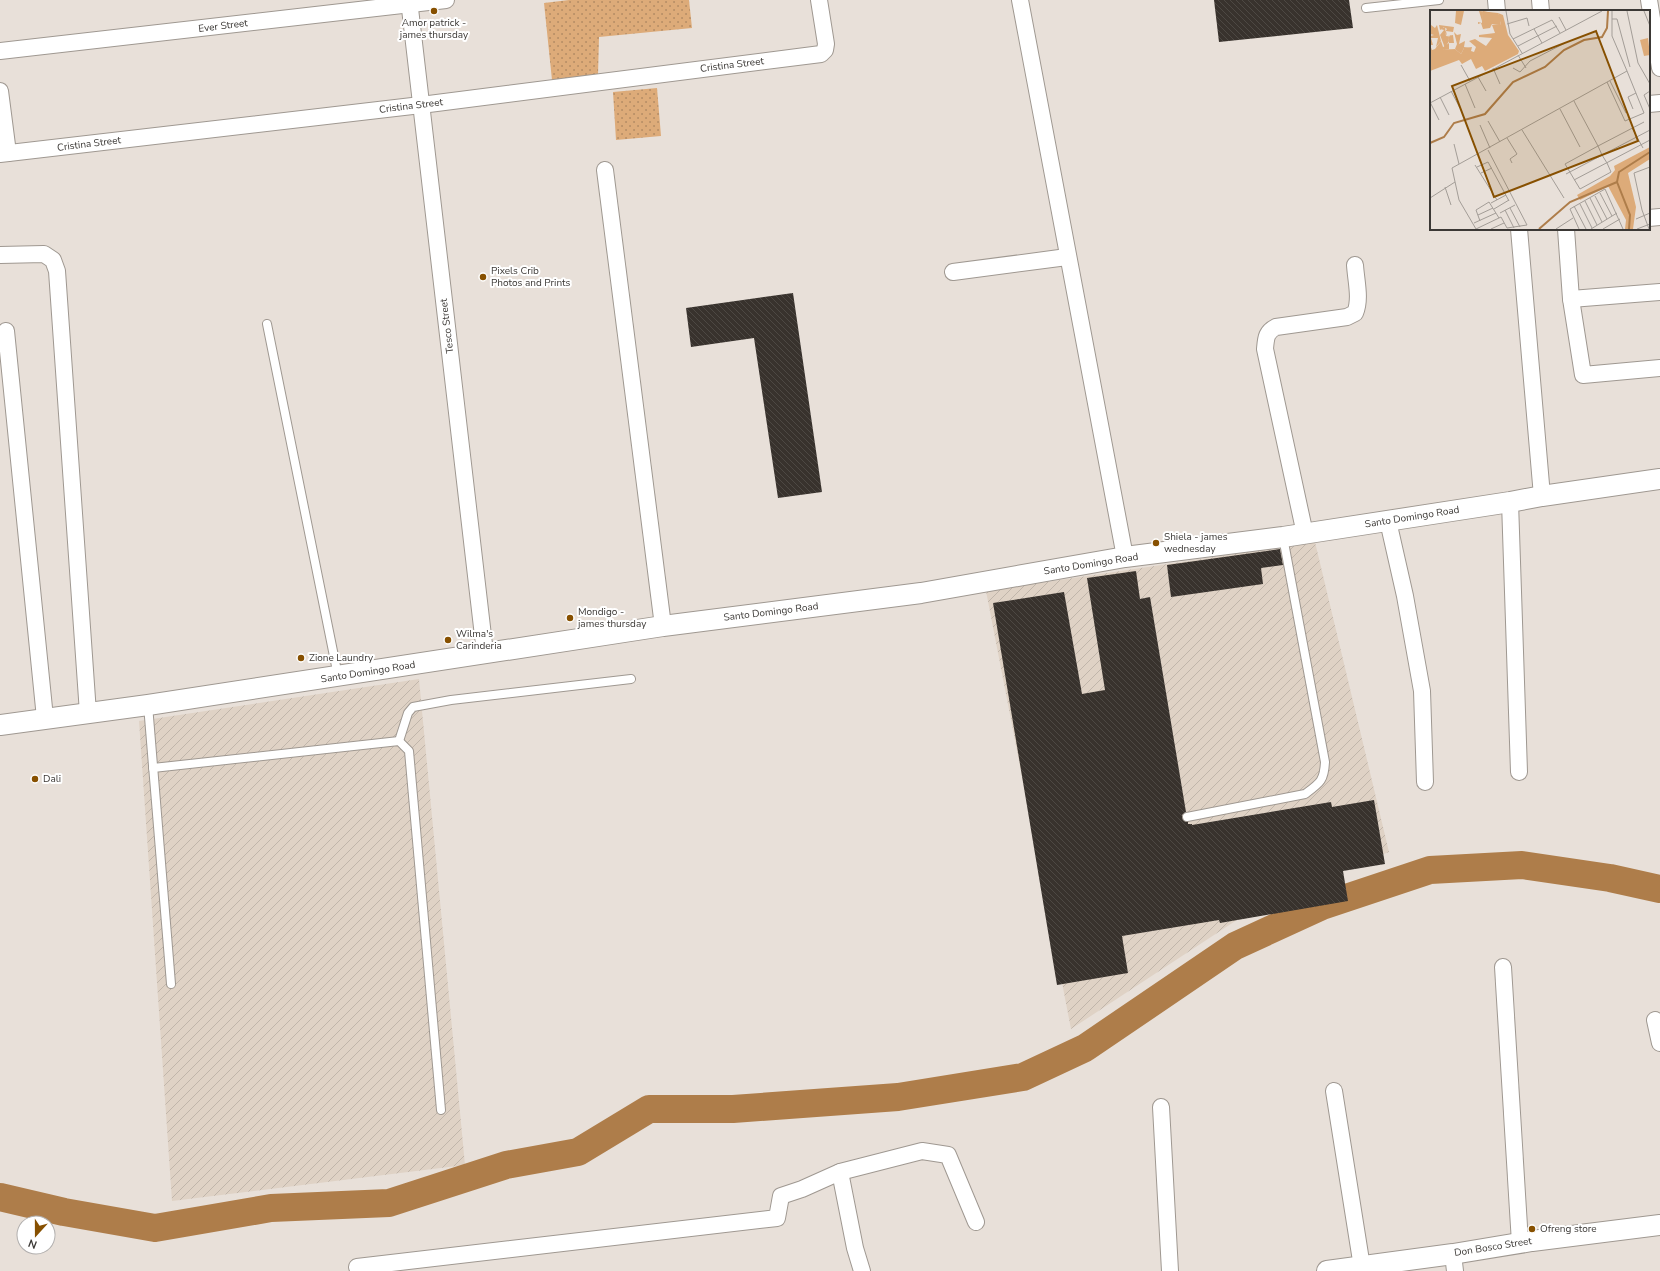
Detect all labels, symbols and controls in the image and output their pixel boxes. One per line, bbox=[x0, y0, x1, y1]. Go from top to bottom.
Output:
marker: Amor patrick - james thursday bbox=[429, 6, 439, 16]
inset map bbox=[1430, 10, 1650, 230]
street label: Ever Street bbox=[198, 16, 249, 36]
place label: Amor patrick - james thursday bbox=[399, 16, 469, 42]
street label: Cristina Street bbox=[699, 54, 765, 76]
street label: Cristina Street bbox=[378, 95, 444, 117]
street label: Cristina Street bbox=[56, 133, 122, 155]
place label: Pixels Crib Photos and Prints bbox=[491, 264, 571, 290]
marker: Pixels Crib Photos and Prints bbox=[478, 272, 488, 282]
street label: Tesco Street bbox=[437, 297, 457, 354]
street label: Santo Domingo Road bbox=[1364, 503, 1460, 531]
place label: Shiela - james wednesday bbox=[1164, 530, 1228, 556]
marker: Shiela - james wednesday bbox=[1151, 538, 1161, 548]
street label: Santo Domingo Road bbox=[1043, 550, 1139, 578]
street label: Santo Domingo Road bbox=[723, 599, 819, 625]
place label: Mondigo - james thursday bbox=[577, 605, 647, 631]
marker: Mondigo - james thursday bbox=[565, 613, 575, 623]
place label: Wilma's Carinderia bbox=[456, 627, 502, 653]
marker: Wilma's Carinderia bbox=[443, 635, 453, 645]
place label: Zione Laundry bbox=[309, 651, 374, 665]
marker: Zione Laundry bbox=[296, 653, 306, 663]
street label: Santo Domingo Road bbox=[320, 658, 416, 686]
place label: Dali bbox=[43, 772, 61, 786]
marker: Dali bbox=[30, 774, 40, 784]
north arrow bbox=[16, 1215, 56, 1255]
place label: Ofreng store bbox=[1540, 1222, 1597, 1236]
marker: Ofreng store bbox=[1527, 1224, 1537, 1234]
street label: Don Bosco Street bbox=[1453, 1234, 1533, 1260]
text: N bbox=[26, 1235, 39, 1252]

